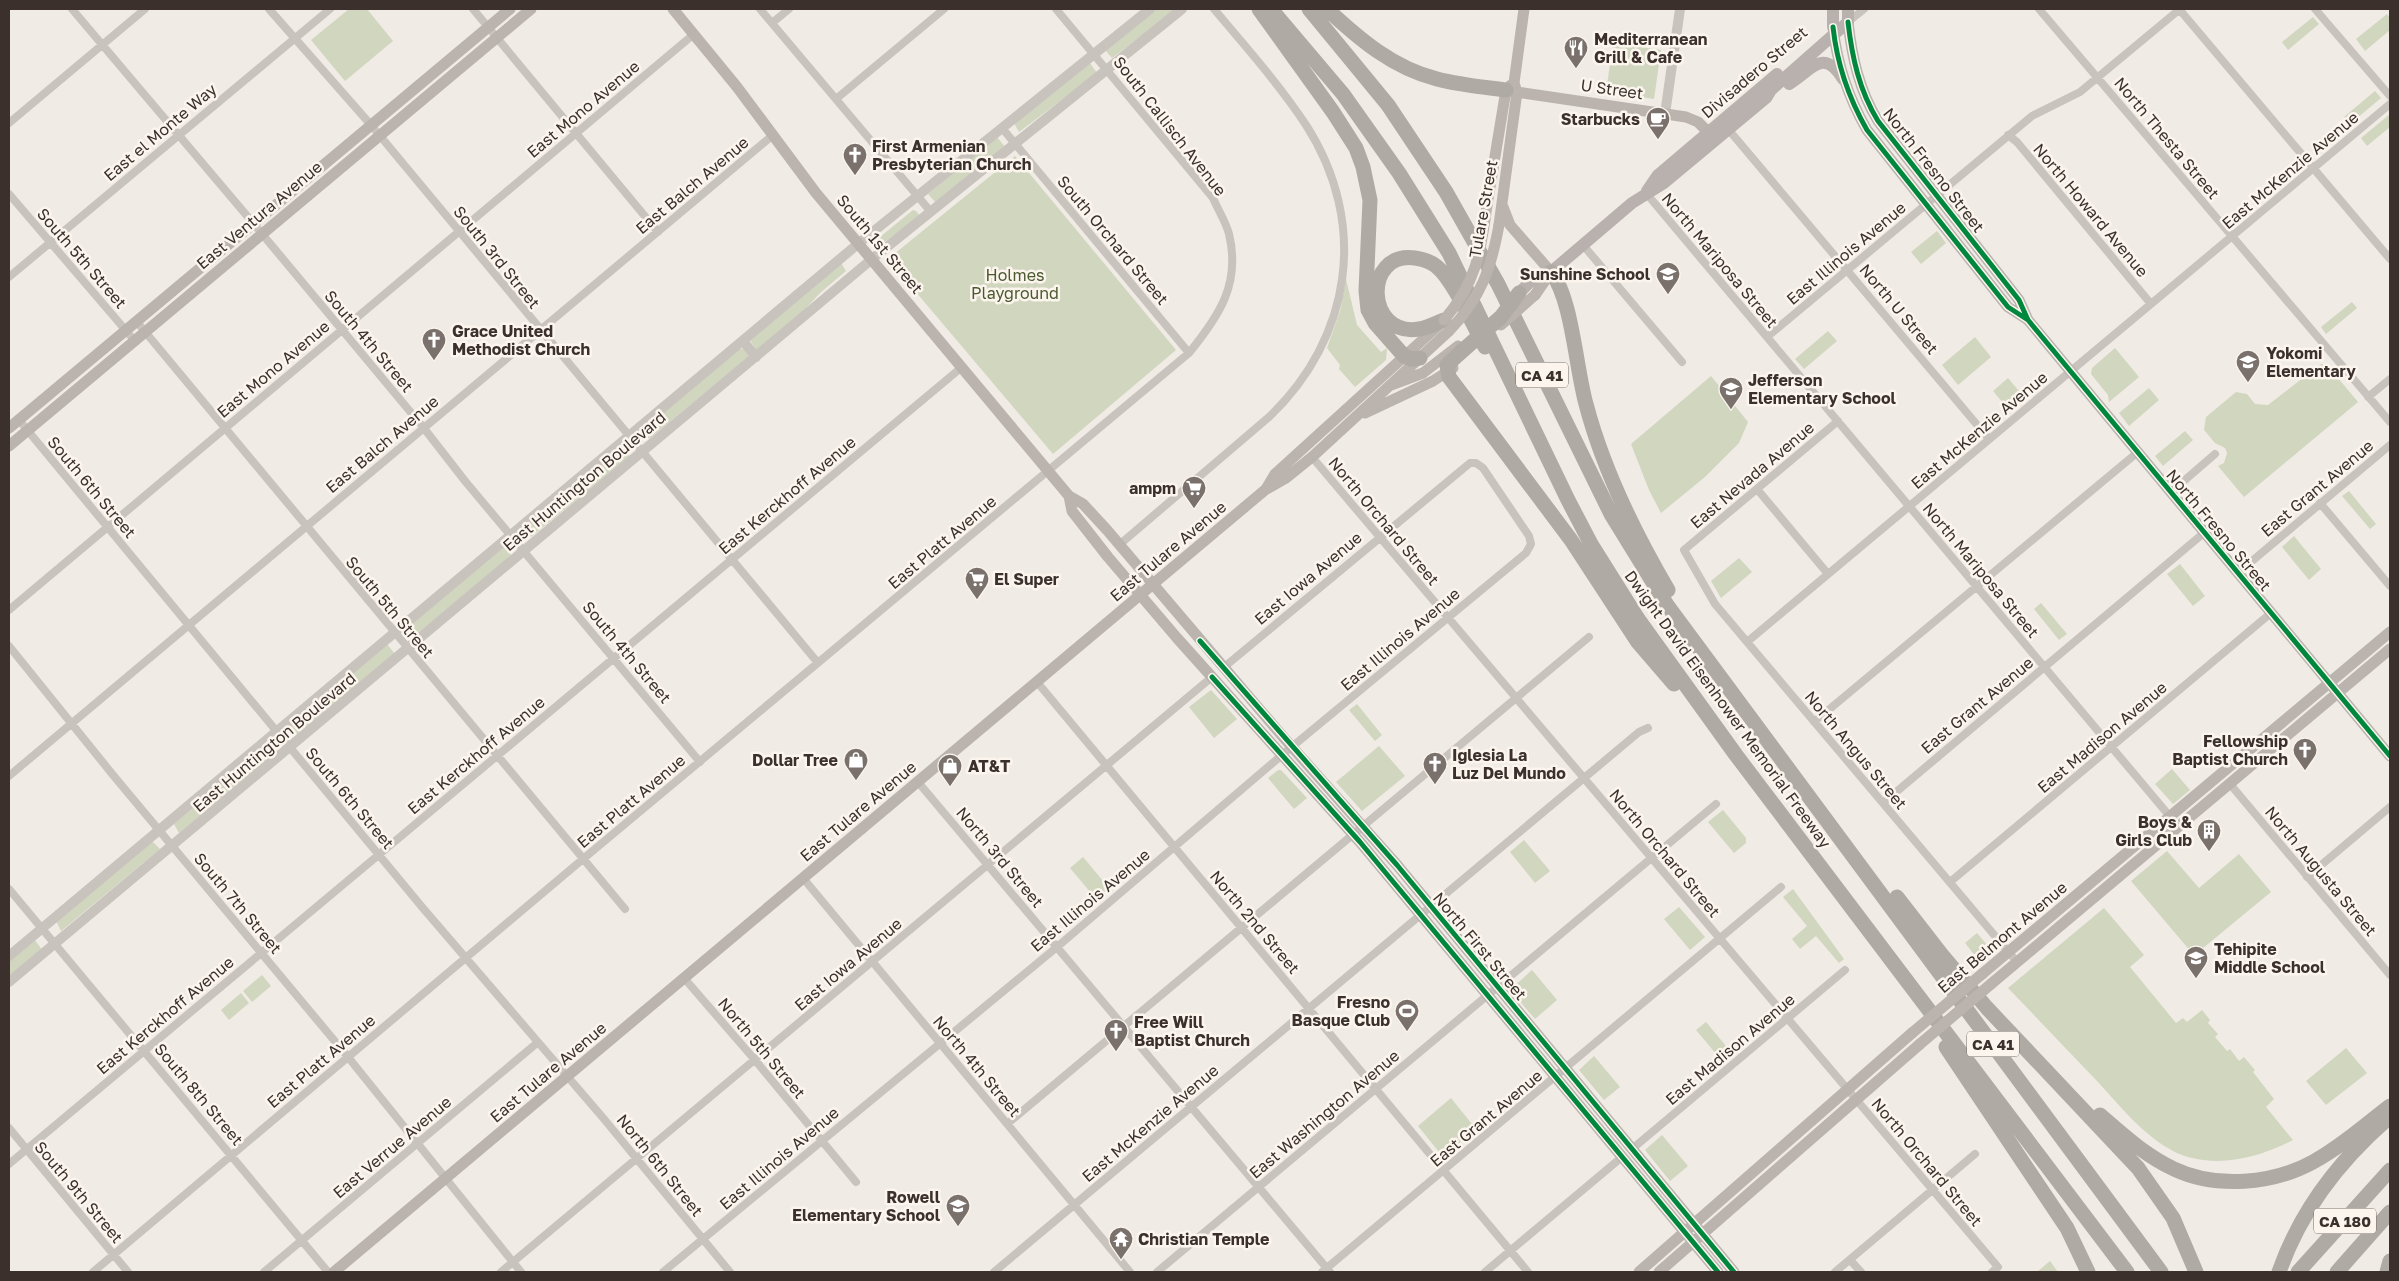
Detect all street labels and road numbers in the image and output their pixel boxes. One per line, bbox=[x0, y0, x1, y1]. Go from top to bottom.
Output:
street label: Divisadero Street bbox=[1697, 22, 1811, 122]
street label: South Callisch Avenue bbox=[1109, 52, 1231, 200]
street label: East Mono Avenue bbox=[523, 56, 643, 162]
street label: North Thesta Street bbox=[2110, 73, 2224, 203]
street label: U Street bbox=[1579, 75, 1645, 103]
street label: East el Monte Way bbox=[100, 79, 220, 185]
street label: North Fresno Street bbox=[1879, 104, 1989, 236]
street label: East McKenzie Avenue bbox=[2218, 107, 2362, 233]
street label: East Balch Avenue bbox=[631, 132, 753, 238]
street label: North Howard Avenue bbox=[2029, 139, 2153, 281]
street label: East Ventura Avenue bbox=[192, 157, 326, 273]
street label: Tulare Street bbox=[1465, 158, 1501, 260]
street label: South Orchard Street bbox=[1053, 171, 1173, 309]
street label: North Mariposa Street bbox=[1658, 188, 1782, 332]
street label: South 1st Street bbox=[833, 190, 927, 298]
street label: East Illinois Avenue bbox=[1782, 197, 1910, 309]
street label: South 3rd Street bbox=[449, 202, 545, 312]
street label: South 5th Street bbox=[33, 204, 131, 312]
street label: North U Street bbox=[1855, 260, 1943, 358]
street label: South 4th Street bbox=[320, 286, 418, 396]
street label: East Mono Avenue bbox=[213, 316, 333, 422]
road number: CA 41 bbox=[1516, 362, 1568, 388]
street label: East McKenzie Avenue bbox=[1907, 367, 2051, 493]
street label: East Balch Avenue bbox=[321, 391, 443, 497]
street label: East Huntington Boulevard bbox=[498, 407, 670, 555]
street label: East Nevada Avenue bbox=[1686, 417, 1818, 533]
street label: South 6th Street bbox=[44, 432, 140, 542]
street label: East Kerckhoff Avenue bbox=[714, 432, 860, 558]
street label: East Grant Avenue bbox=[2257, 435, 2377, 541]
street label: North Orchard Street bbox=[1324, 453, 1444, 589]
street label: North Fresno Street bbox=[2162, 465, 2276, 595]
street label: East Platt Avenue bbox=[884, 491, 1000, 593]
street label: East Tulare Avenue bbox=[1106, 497, 1230, 605]
street label: North Mariposa Street bbox=[1919, 498, 2043, 642]
street label: East Iowa Avenue bbox=[1250, 527, 1366, 629]
street label: South 5th Street bbox=[342, 552, 438, 662]
street label: Dwight David Eisenhower Memorial Freeway bbox=[1620, 566, 1836, 852]
street label: East Illinois Avenue bbox=[1336, 583, 1464, 695]
street label: South 4th Street bbox=[578, 597, 676, 707]
street label: East Grant Avenue bbox=[1917, 652, 2037, 758]
street label: East Huntington Boulevard bbox=[188, 668, 360, 816]
street label: East Madison Avenue bbox=[2033, 677, 2171, 797]
street label: North Angus Street bbox=[1801, 687, 1911, 813]
street label: East Kerckhoff Avenue bbox=[403, 692, 549, 818]
street label: South 6th Street bbox=[302, 743, 398, 853]
street label: East Platt Avenue bbox=[573, 750, 689, 852]
street label: East Tulare Avenue bbox=[796, 757, 920, 865]
street label: North Orchard Street bbox=[1605, 785, 1725, 921]
street label: North Augusta Street bbox=[2261, 802, 2381, 940]
street label: North 3rd Street bbox=[952, 803, 1048, 911]
street label: East Illinois Avenue bbox=[1026, 844, 1154, 956]
street label: South 7th Street bbox=[190, 848, 286, 958]
street label: North 2nd Street bbox=[1206, 866, 1304, 978]
street label: East Belmont Avenue bbox=[1933, 877, 2071, 997]
street label: North First Street bbox=[1429, 888, 1531, 1004]
street label: East Iowa Avenue bbox=[790, 913, 906, 1015]
street label: East Kerckhoff Avenue bbox=[92, 952, 238, 1078]
street label: East Madison Avenue bbox=[1661, 989, 1799, 1109]
street label: North 5th Street bbox=[714, 994, 810, 1102]
street label: East Platt Avenue bbox=[263, 1010, 379, 1112]
street label: North 4th Street bbox=[929, 1011, 1025, 1121]
street label: East Tulare Avenue bbox=[486, 1018, 610, 1126]
road number: CA 41 bbox=[1967, 1032, 2019, 1056]
street label: South 8th Street bbox=[150, 1039, 248, 1149]
street label: East Washington Avenue bbox=[1245, 1045, 1403, 1183]
street label: East McKenzie Avenue bbox=[1078, 1060, 1222, 1186]
street label: East Grant Avenue bbox=[1426, 1065, 1546, 1171]
street label: East Verrue Avenue bbox=[329, 1092, 455, 1202]
street label: North Orchard Street bbox=[1867, 1094, 1987, 1230]
street label: East Illinois Avenue bbox=[715, 1102, 843, 1214]
street label: North 6th Street bbox=[613, 1110, 707, 1220]
street label: South 9th Street bbox=[31, 1137, 127, 1247]
road number: CA 180 bbox=[2314, 1208, 2376, 1234]

